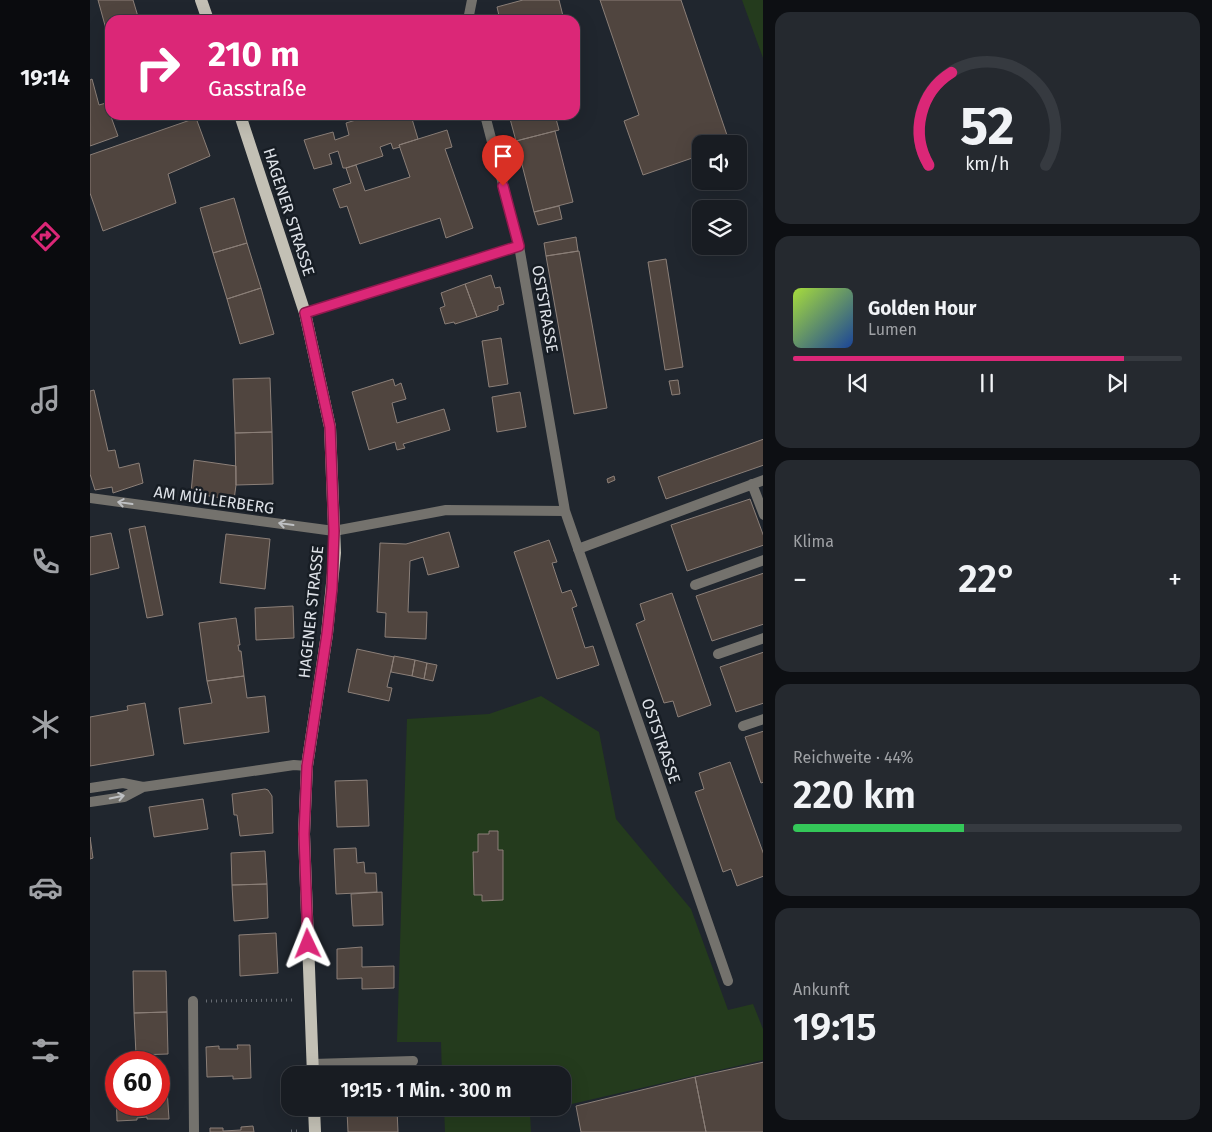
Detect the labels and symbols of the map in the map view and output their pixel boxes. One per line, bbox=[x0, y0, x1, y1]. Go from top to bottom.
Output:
pin bbox=[482, 135, 524, 186]
street label: HAGENER STRASSE bbox=[259, 146, 319, 278]
street label: OSTSTRASSE bbox=[528, 264, 562, 354]
street label: AM MÜLLERBERG bbox=[153, 482, 275, 518]
one-way arrow bbox=[117, 497, 133, 507]
one-way arrow bbox=[278, 519, 294, 529]
street label: HAGENER STRASSE bbox=[295, 545, 327, 679]
street label: OSTSTRASSE bbox=[638, 696, 684, 786]
one-way arrow bbox=[109, 792, 125, 802]
position arrow bbox=[281, 917, 333, 969]
speed limit sign: 60 bbox=[105, 1051, 170, 1116]

